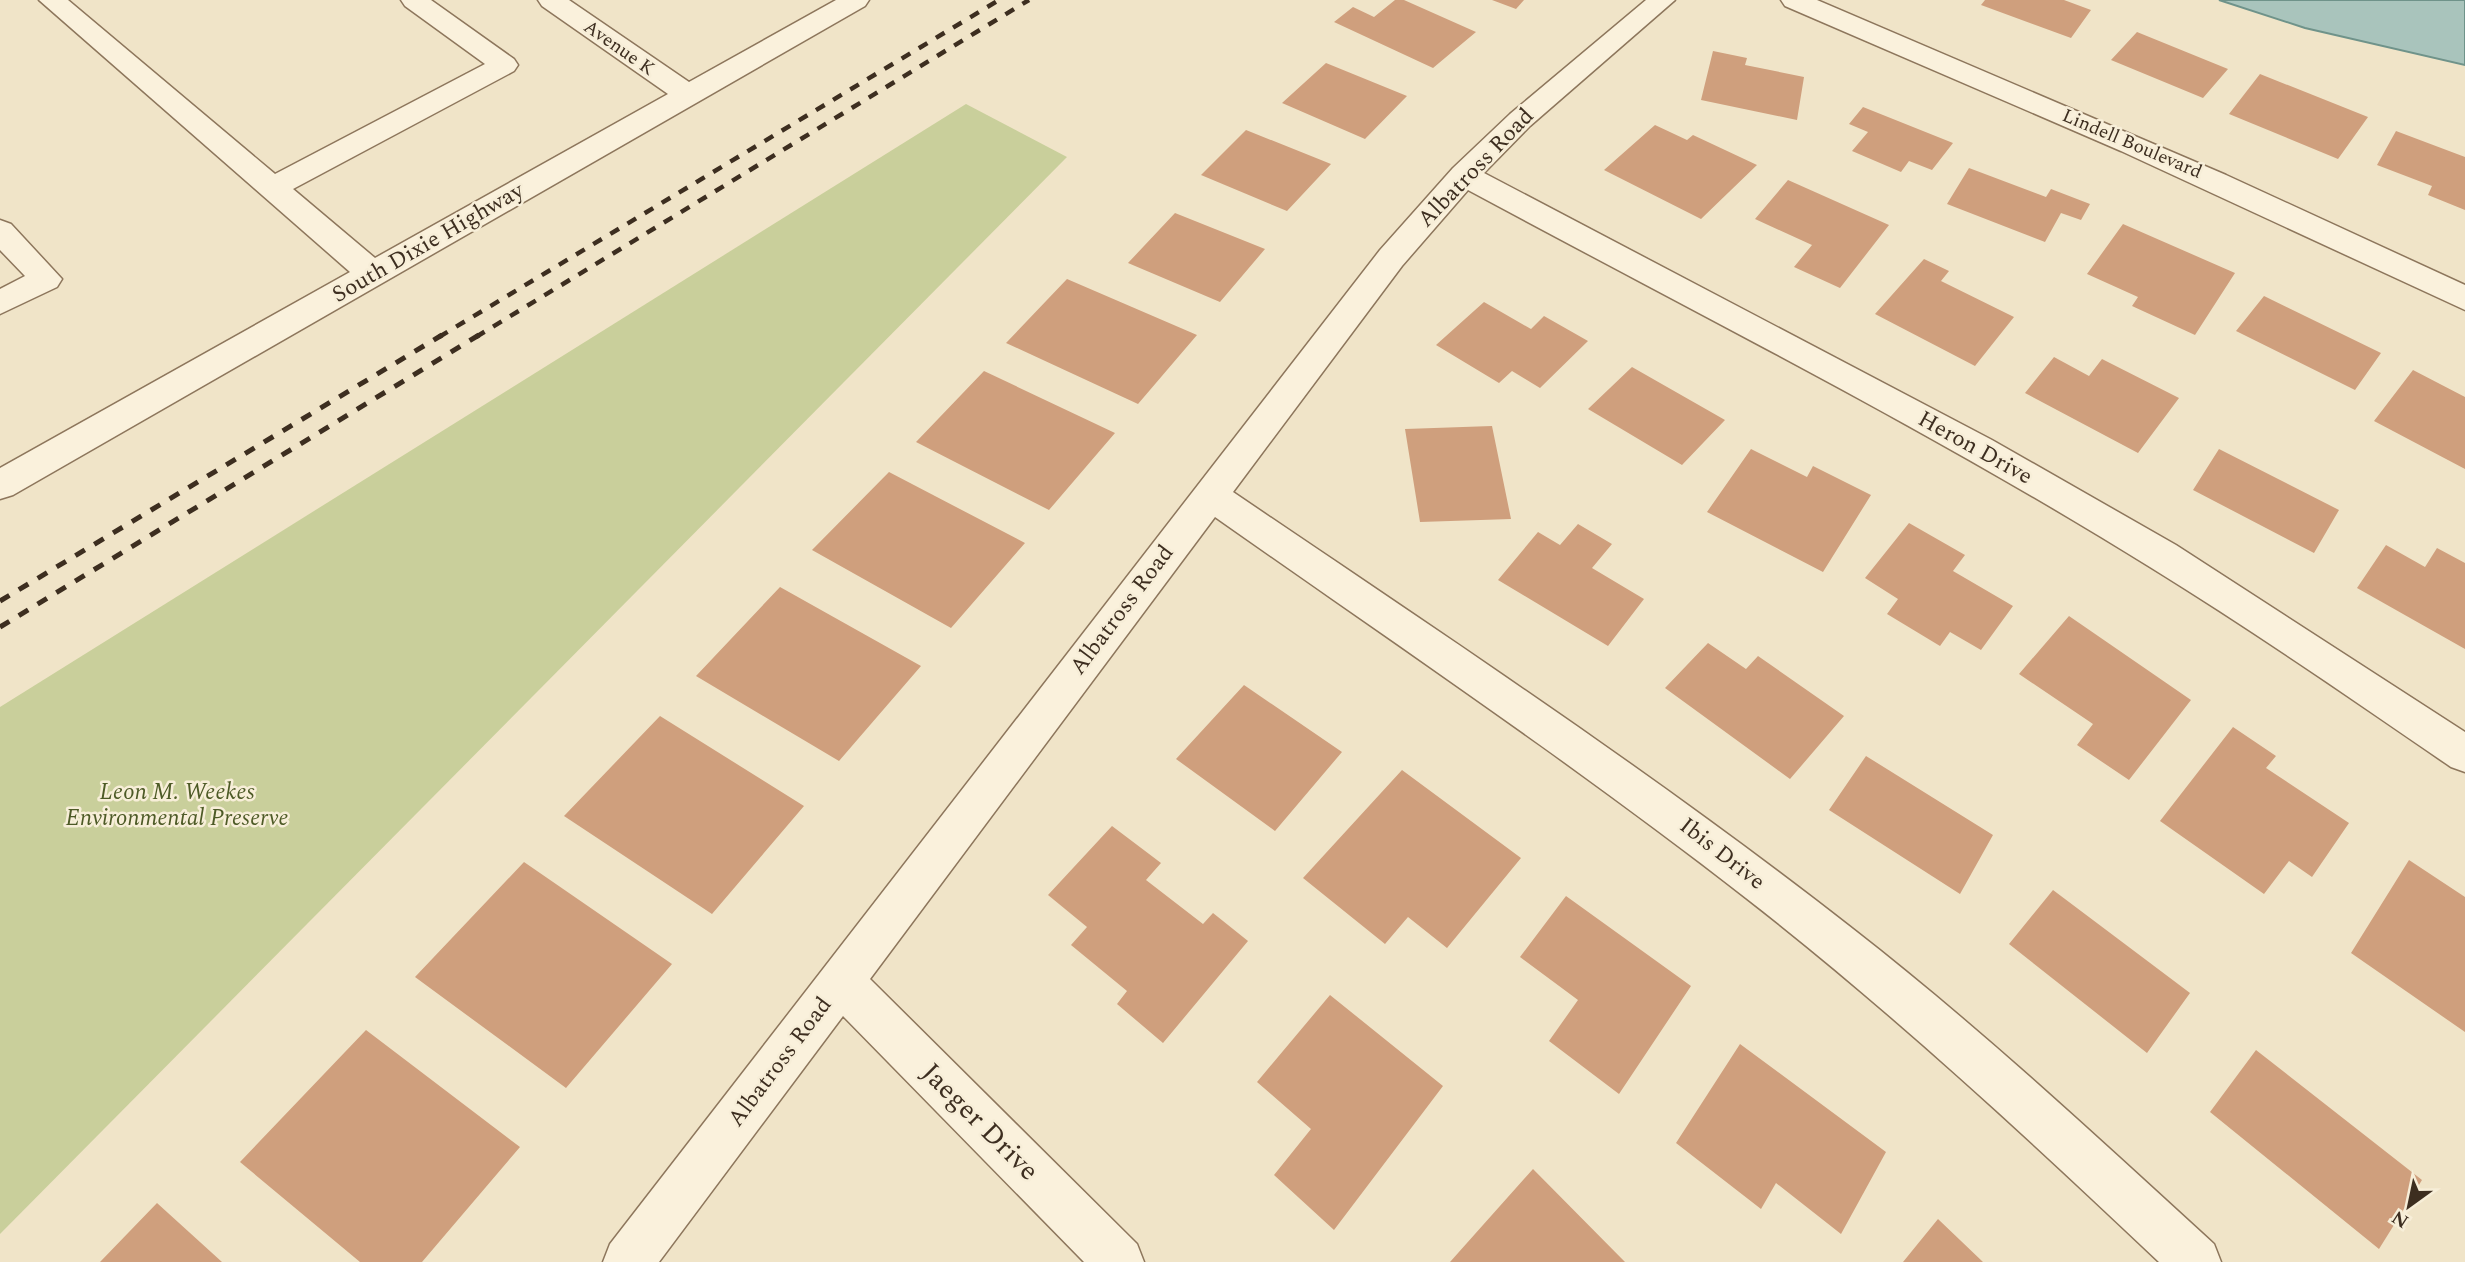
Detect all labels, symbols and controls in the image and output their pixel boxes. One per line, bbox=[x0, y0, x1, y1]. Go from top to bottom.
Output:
street label: Avenue K bbox=[577, 13, 661, 83]
street label: Albatross Road bbox=[1410, 100, 1543, 236]
street label: Lindell Boulevard bbox=[2057, 101, 2207, 187]
street label: South Dixie Highway bbox=[325, 173, 531, 312]
street label: Heron Drive bbox=[1911, 402, 2039, 494]
street label: Albatross Road bbox=[1061, 537, 1183, 683]
park label: Leon M. Weekes Environmental Preserve bbox=[66, 775, 288, 836]
street label: Ibis Drive bbox=[1671, 809, 1773, 899]
street label: Albatross Road bbox=[719, 989, 841, 1135]
street label: Jaeger Drive bbox=[911, 1053, 1049, 1191]
north arrow bbox=[2374, 1171, 2444, 1241]
text: N bbox=[2386, 1203, 2415, 1235]

